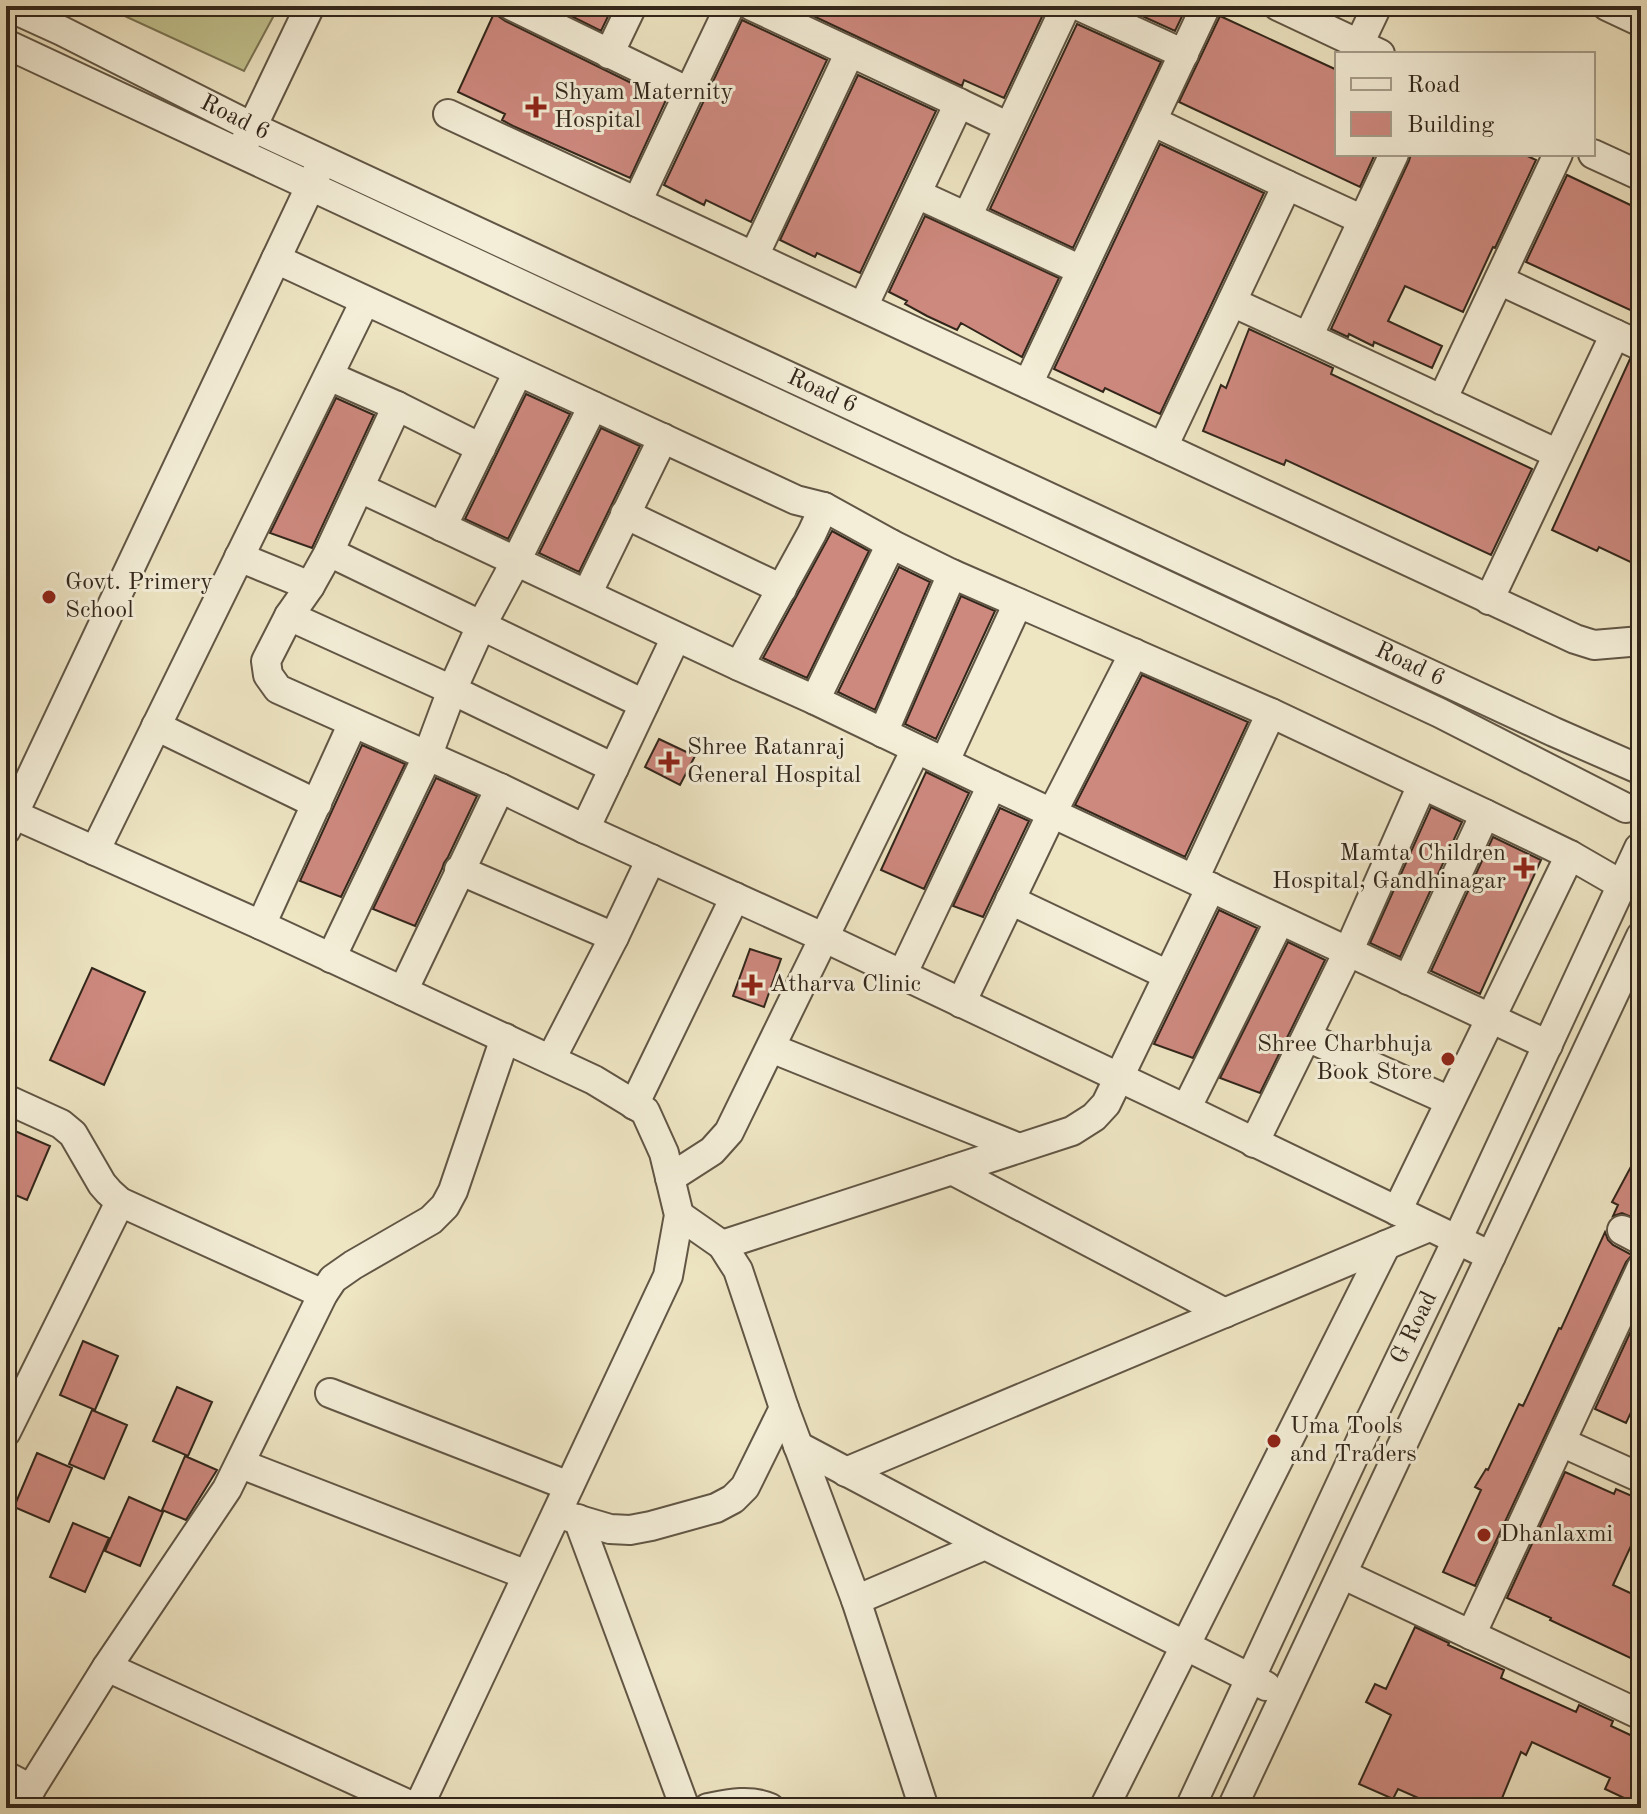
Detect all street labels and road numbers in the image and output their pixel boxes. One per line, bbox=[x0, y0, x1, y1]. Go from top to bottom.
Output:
street label: Road 6 bbox=[196, 91, 273, 145]
street label: Road 6 bbox=[783, 365, 861, 418]
street label: Road 6 bbox=[1371, 638, 1448, 692]
street label: G Road bbox=[1387, 1288, 1442, 1368]

